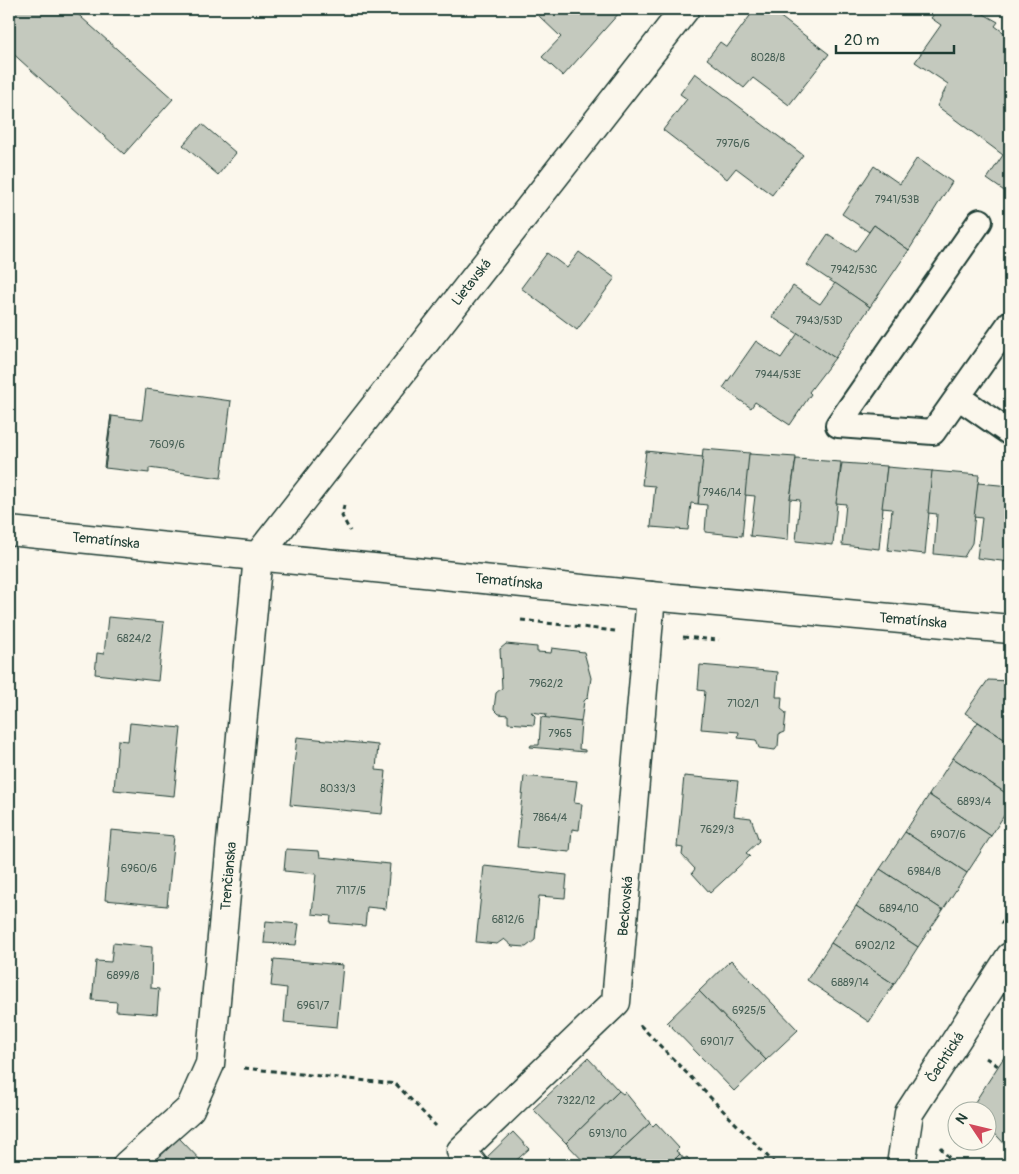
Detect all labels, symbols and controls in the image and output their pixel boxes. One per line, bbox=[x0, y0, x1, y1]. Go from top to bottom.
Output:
scale bar bbox=[836, 22, 954, 54]
text: 20 m bbox=[844, 31, 879, 50]
house number: 8028/8 bbox=[751, 51, 786, 64]
house number: 7976/6 bbox=[716, 137, 750, 150]
house number: 7941/53B bbox=[875, 193, 919, 206]
street label: Lietavská bbox=[448, 256, 495, 309]
house number: 7942/53C bbox=[831, 263, 878, 276]
house number: 7943/53D bbox=[796, 314, 843, 327]
house number: 7944/53E bbox=[755, 368, 801, 381]
house number: 7609/6 bbox=[149, 438, 185, 451]
house number: 7946/14 bbox=[703, 486, 742, 499]
street label: Tematínska bbox=[71, 528, 141, 553]
street label: Tematínska bbox=[474, 569, 544, 594]
street label: Tematínska bbox=[878, 609, 948, 632]
house number: 6824/2 bbox=[117, 632, 151, 645]
house number: 7962/2 bbox=[529, 677, 563, 690]
house number: 7102/1 bbox=[727, 697, 759, 710]
house number: 7965 bbox=[548, 727, 572, 740]
house number: 8033/3 bbox=[320, 782, 356, 795]
house number: 6893/4 bbox=[957, 795, 992, 808]
house number: 7864/4 bbox=[533, 811, 568, 824]
house number: 7629/3 bbox=[700, 823, 734, 836]
house number: 6907/6 bbox=[930, 828, 966, 841]
street label: Trenčianska bbox=[217, 841, 240, 911]
house number: 6960/6 bbox=[121, 862, 157, 875]
house number: 6984/8 bbox=[907, 865, 941, 878]
street label: Beckovská bbox=[614, 875, 637, 937]
house number: 7117/5 bbox=[336, 884, 366, 897]
house number: 6894/10 bbox=[879, 902, 919, 915]
house number: 6812/6 bbox=[492, 913, 524, 926]
house number: 6902/12 bbox=[855, 939, 895, 952]
house number: 6899/8 bbox=[107, 969, 140, 982]
house number: 6889/14 bbox=[831, 976, 870, 989]
house number: 6961/7 bbox=[297, 999, 329, 1012]
house number: 6925/5 bbox=[732, 1004, 766, 1017]
street label: Čachtická bbox=[922, 1028, 968, 1086]
house number: 6901/7 bbox=[700, 1035, 734, 1048]
house number: 7322/12 bbox=[557, 1094, 595, 1107]
north arrow bbox=[946, 1102, 996, 1152]
text: N bbox=[952, 1110, 971, 1128]
house number: 6913/10 bbox=[589, 1127, 627, 1140]

